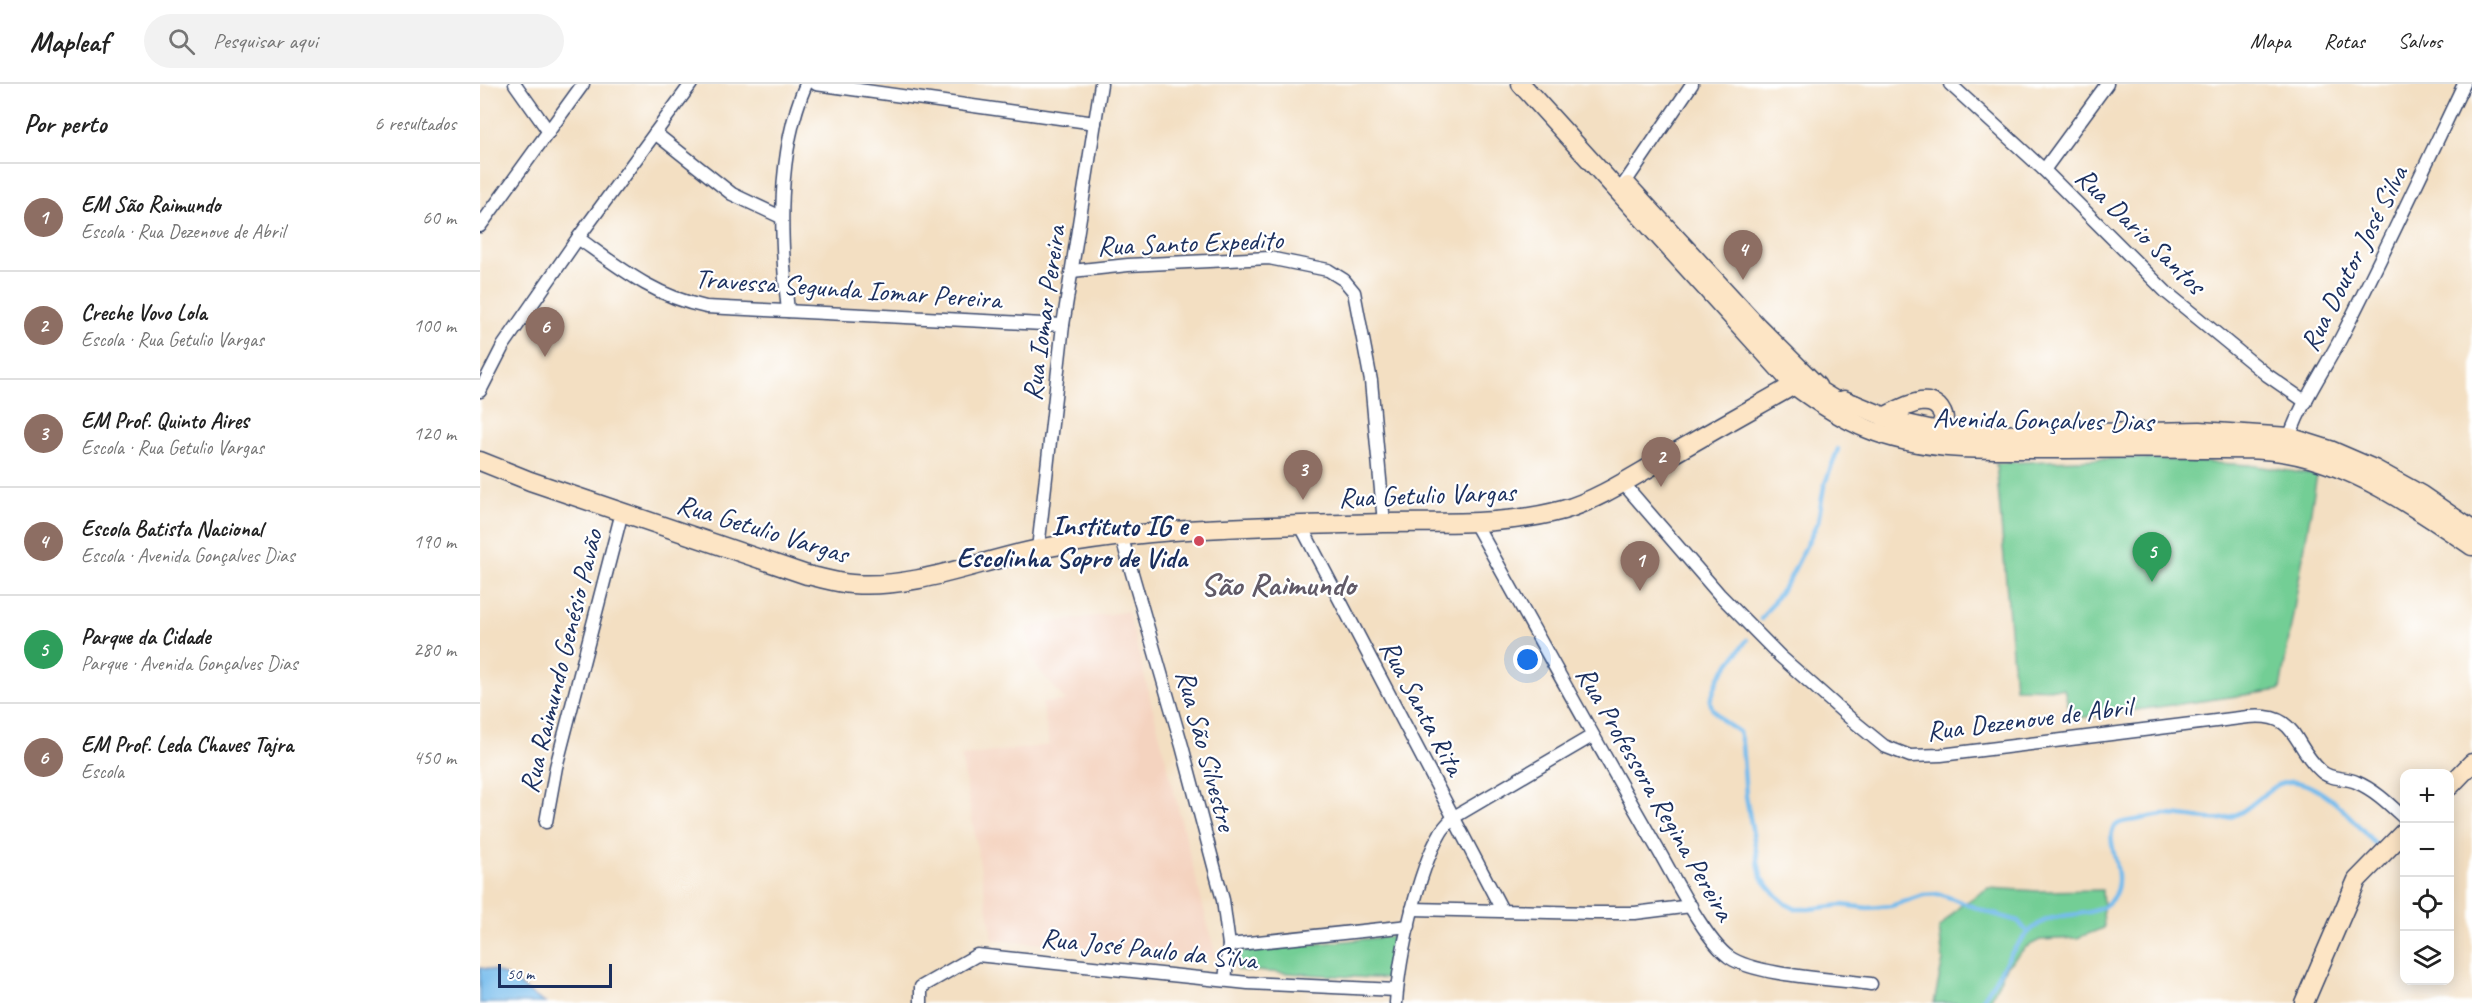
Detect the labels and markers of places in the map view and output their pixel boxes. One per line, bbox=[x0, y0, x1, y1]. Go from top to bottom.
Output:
pin: 4 bbox=[1724, 230, 1762, 280]
pin: 6 bbox=[526, 308, 564, 357]
pin: 2 bbox=[1642, 438, 1680, 487]
pin: 3 bbox=[1284, 450, 1322, 500]
place label: Instituto IG e Escolinha Sopro de Vida bbox=[957, 508, 1190, 575]
pin: 5 bbox=[2132, 532, 2172, 582]
marker: Instituto IG e Escolinha Sopro de Vida bbox=[1192, 534, 1206, 548]
pin: 1 bbox=[1620, 542, 1660, 591]

